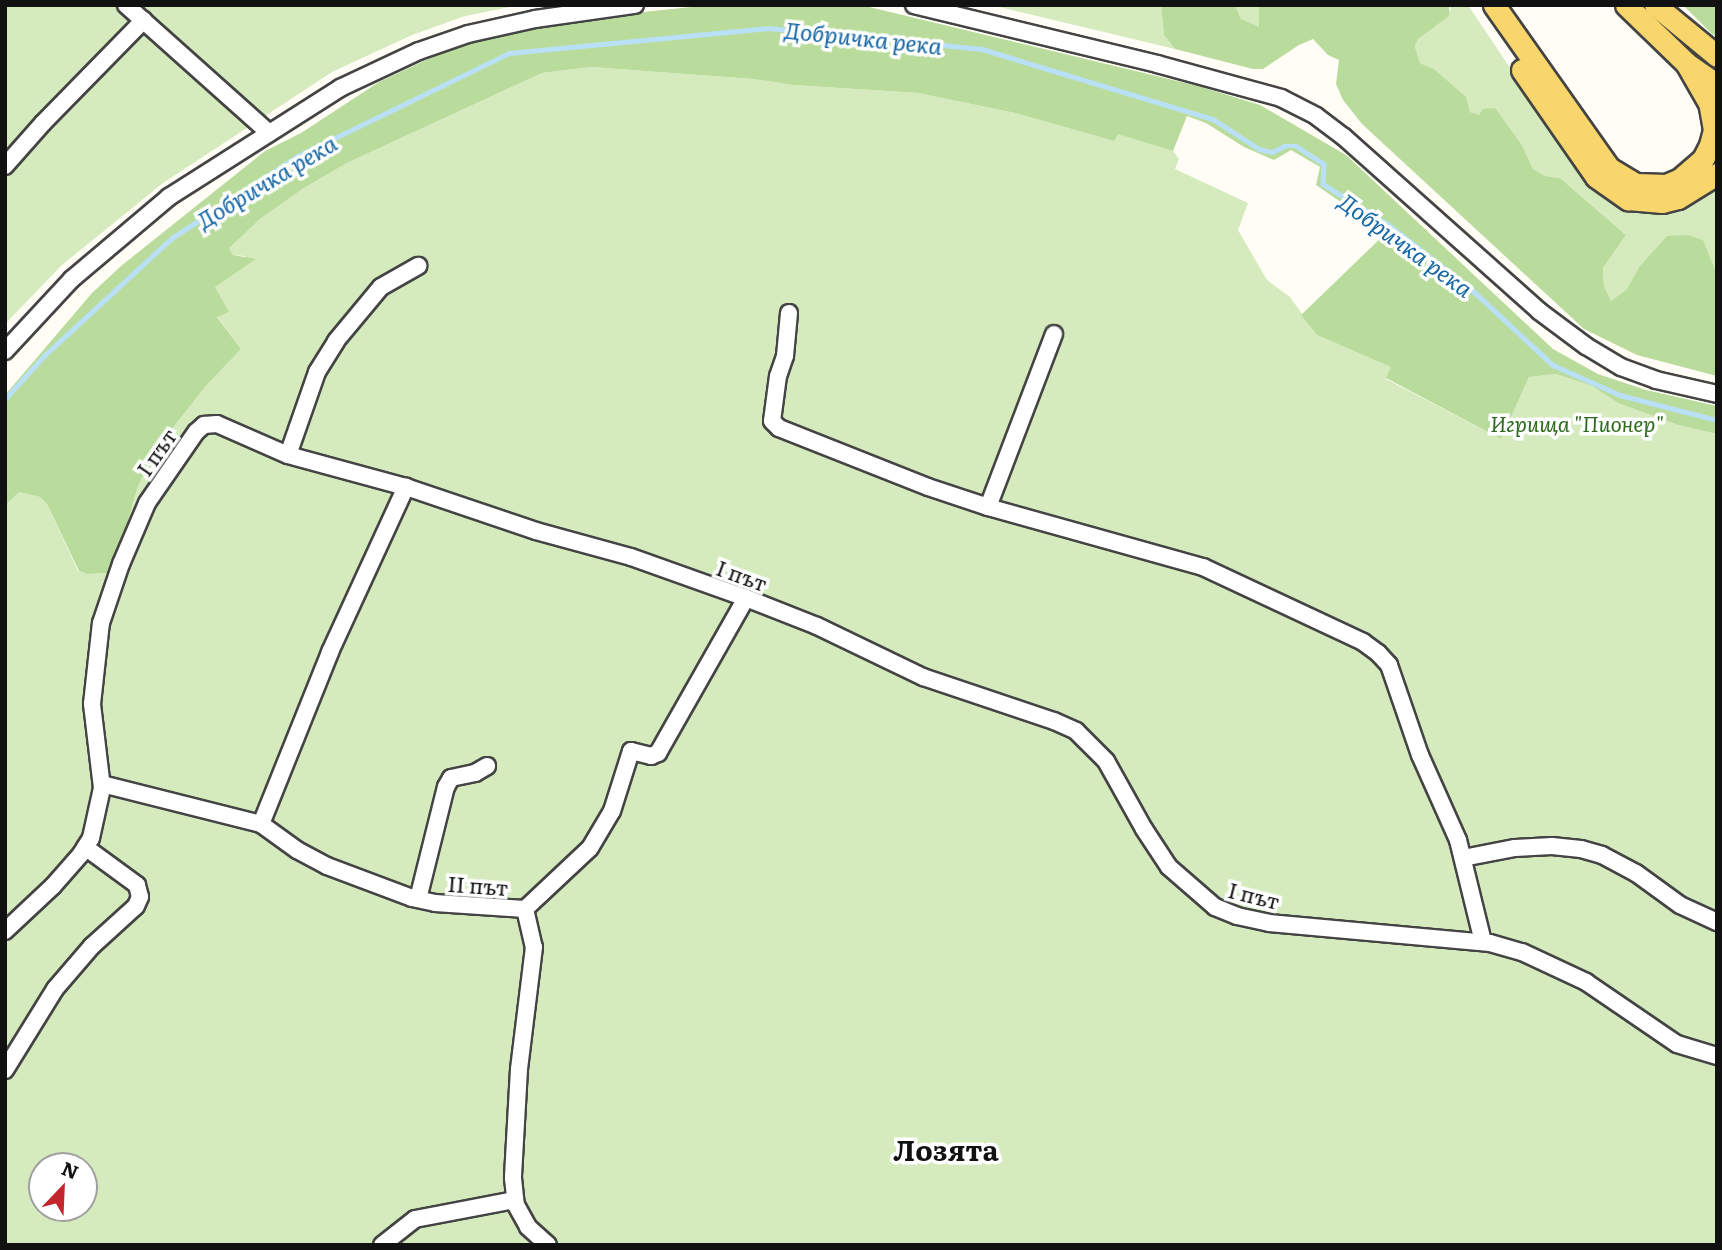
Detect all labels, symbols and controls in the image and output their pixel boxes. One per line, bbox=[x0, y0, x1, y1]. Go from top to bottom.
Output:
water label: Добричка река bbox=[783, 15, 943, 59]
water label: Добричка река bbox=[191, 128, 341, 234]
water label: Добричка река bbox=[1334, 186, 1478, 302]
park label: Игрища "Пионер" bbox=[1490, 410, 1664, 436]
street label: І път bbox=[131, 424, 181, 480]
street label: І път bbox=[713, 554, 771, 596]
street label: ІІ път bbox=[447, 870, 509, 900]
street label: І път bbox=[1226, 877, 1282, 913]
district label: Лозята bbox=[893, 1132, 999, 1166]
north arrow bbox=[28, 1152, 98, 1222]
text: N bbox=[58, 1154, 83, 1186]

